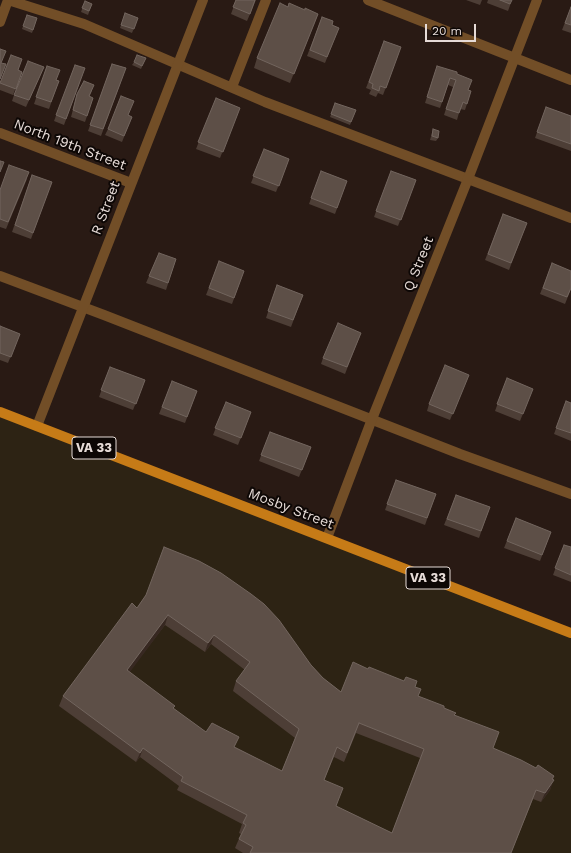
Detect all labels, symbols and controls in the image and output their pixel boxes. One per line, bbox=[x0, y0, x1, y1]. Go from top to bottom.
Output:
scale bar bbox=[427, 16, 478, 42]
text: 20 m bbox=[432, 24, 462, 38]
street label: North 19th Street bbox=[12, 116, 128, 174]
street label: R Street bbox=[88, 179, 124, 237]
street label: Q Street bbox=[400, 234, 438, 294]
road number: VA 33 bbox=[72, 437, 116, 459]
street label: Mosby Street bbox=[246, 485, 336, 533]
road number: VA 33 bbox=[406, 567, 450, 589]

